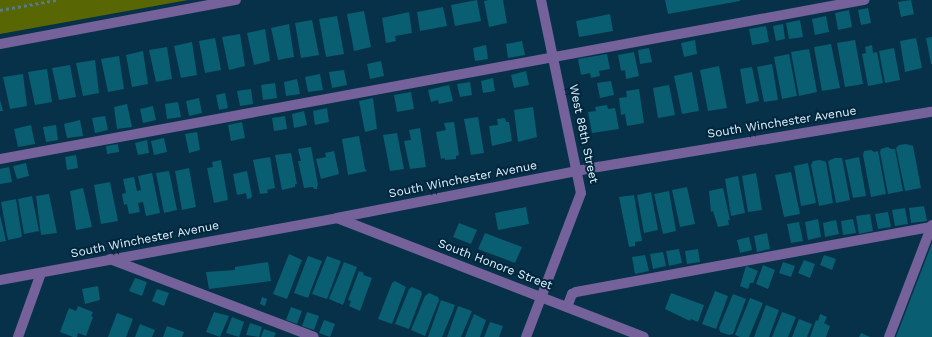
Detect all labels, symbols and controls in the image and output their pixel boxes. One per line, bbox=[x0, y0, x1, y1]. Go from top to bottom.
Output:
street label: West 88th Street bbox=[565, 83, 601, 185]
street label: South Winchester Avenue bbox=[706, 104, 858, 142]
street label: South Winchester Avenue bbox=[387, 158, 539, 202]
street label: South Winchester Avenue bbox=[69, 218, 221, 262]
street label: South Honore Street bbox=[436, 237, 554, 293]

